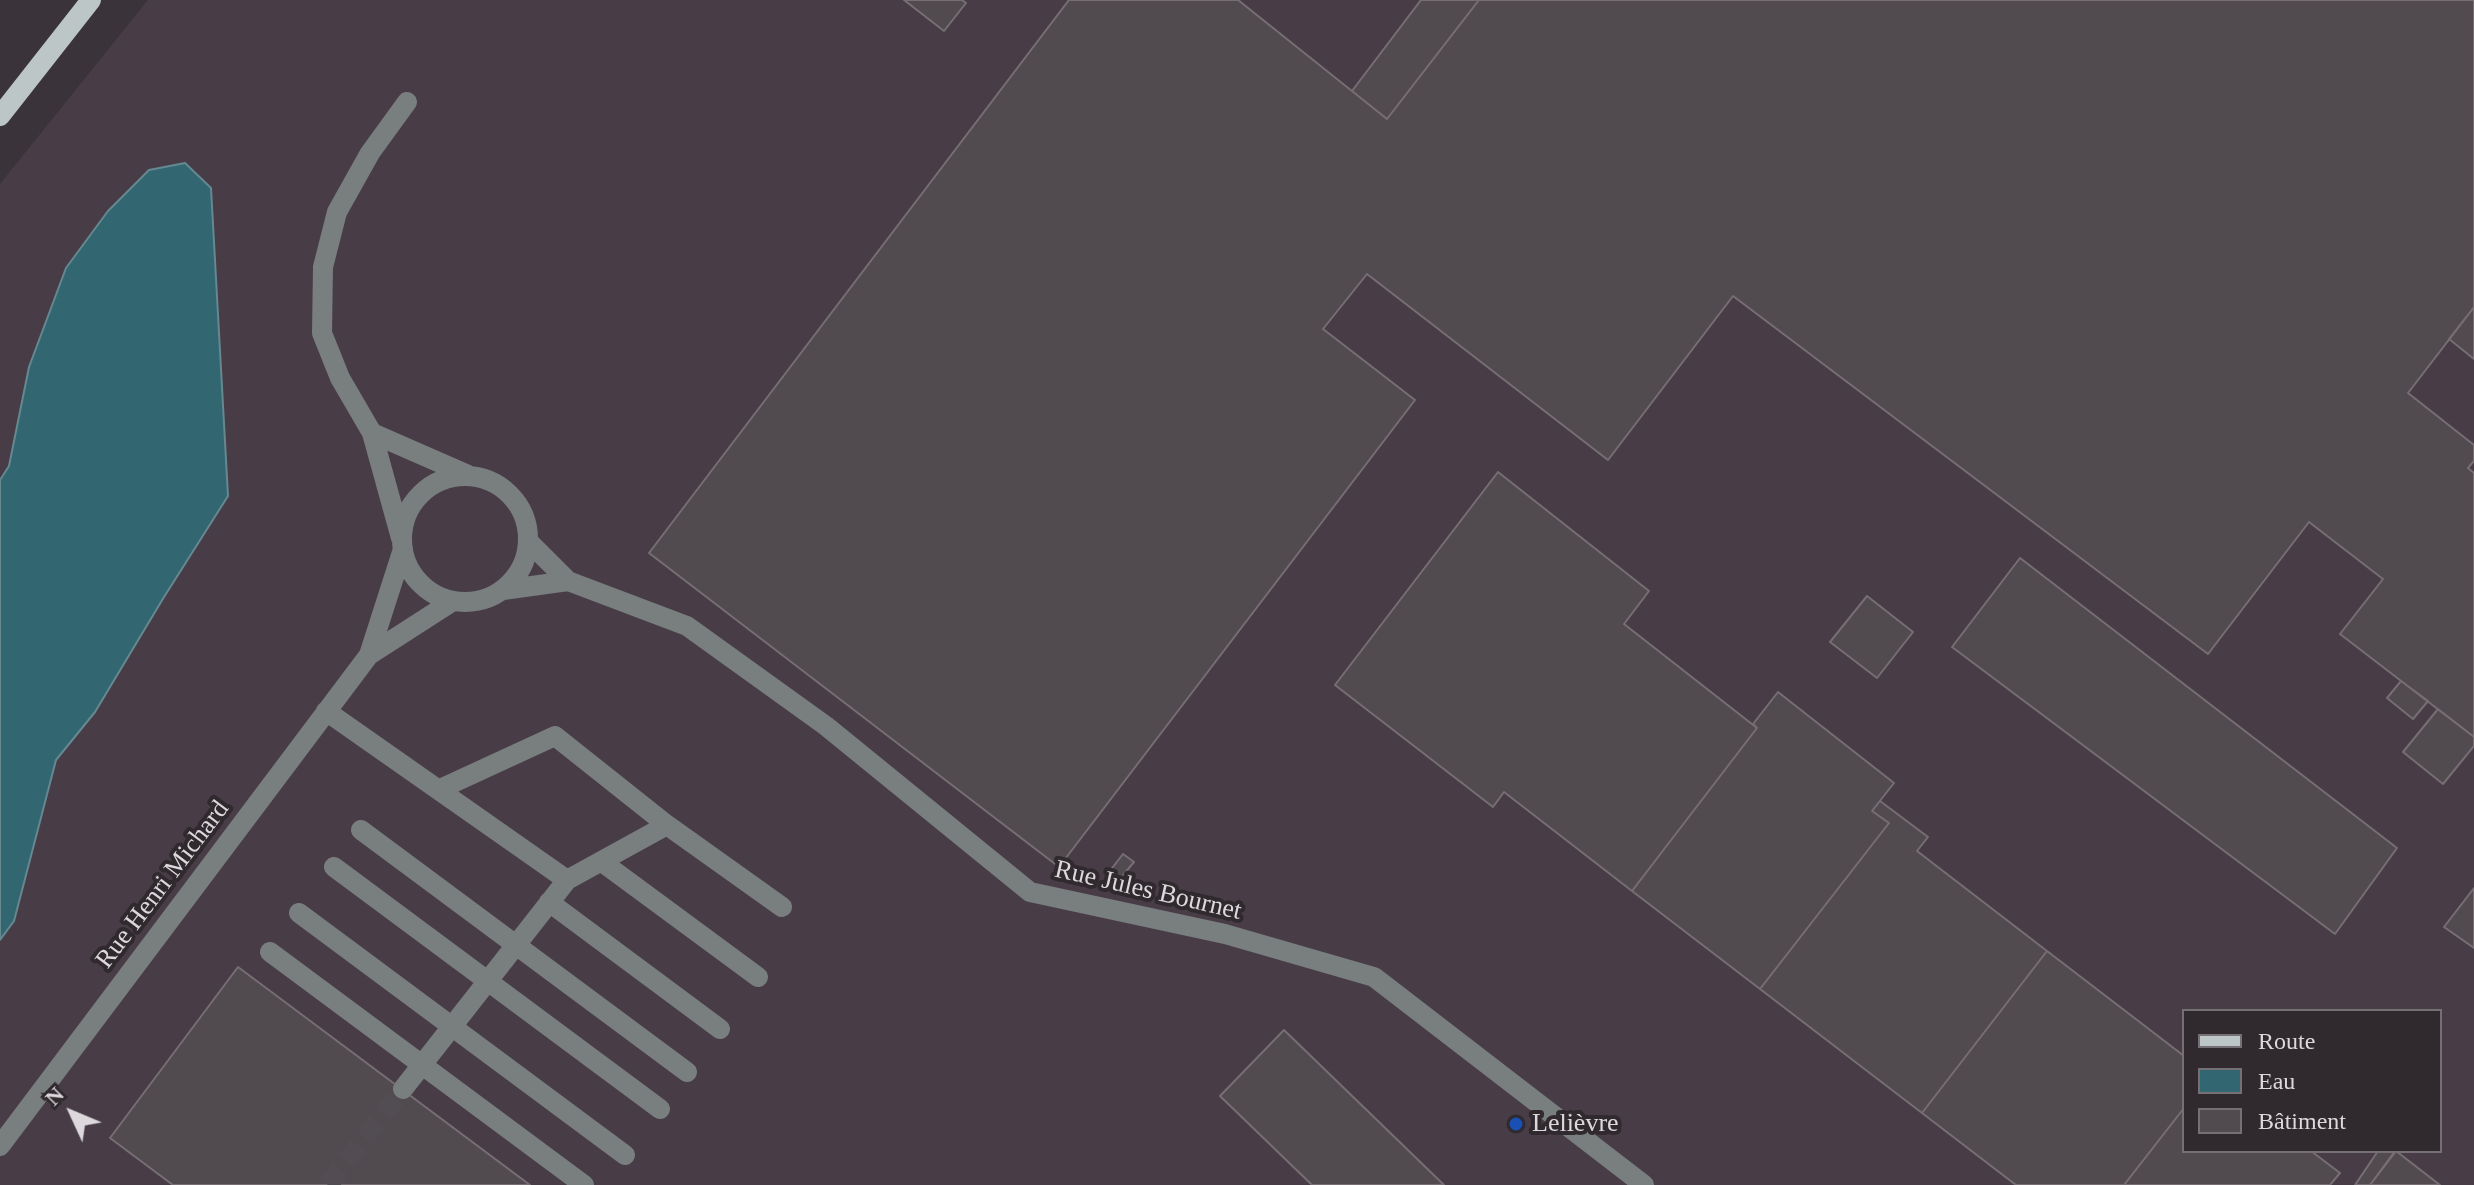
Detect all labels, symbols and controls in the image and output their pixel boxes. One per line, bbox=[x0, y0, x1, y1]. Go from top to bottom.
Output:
street label: Rue Henri Michard bbox=[90, 795, 236, 975]
street label: Rue Jules Bournet bbox=[1052, 854, 1244, 928]
legend bbox=[2182, 1009, 2442, 1153]
text: Route bbox=[2258, 1028, 2315, 1054]
text: Eau bbox=[2258, 1068, 2295, 1094]
north arrow bbox=[32, 1073, 112, 1153]
text: N bbox=[40, 1082, 69, 1110]
place label: Lelièvre bbox=[1532, 1108, 1619, 1140]
text: Bâtiment bbox=[2258, 1108, 2346, 1134]
marker: Lelièvre bbox=[1507, 1115, 1525, 1133]

